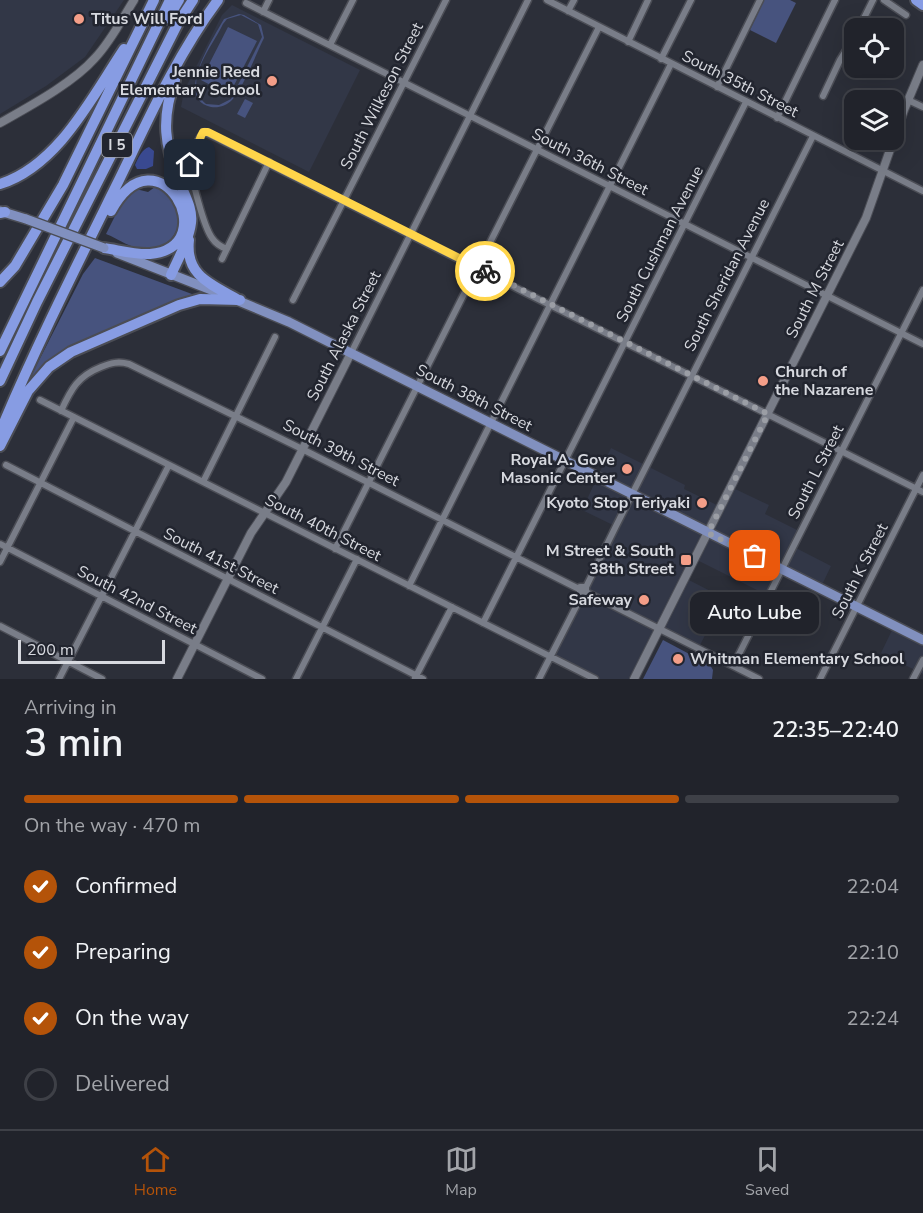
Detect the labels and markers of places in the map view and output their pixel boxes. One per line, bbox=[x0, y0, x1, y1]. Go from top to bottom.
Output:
place label: Titus Will Ford bbox=[91, 8, 203, 30]
marker: Titus Will Ford bbox=[72, 12, 86, 26]
place label: Jennie Reed Elementary School bbox=[120, 61, 260, 101]
marker: Jennie Reed Elementary School bbox=[265, 74, 279, 88]
pin bbox=[164, 139, 215, 190]
place label: Church of the Nazarene bbox=[775, 361, 874, 401]
marker: Church of the Nazarene bbox=[756, 374, 770, 388]
place label: Royal A. Gove Masonic Center bbox=[501, 449, 616, 489]
marker: Royal A. Gove Masonic Center bbox=[620, 462, 634, 476]
place label: Kyoto Stop Teriyaki bbox=[546, 492, 690, 514]
marker: Kyoto Stop Teriyaki bbox=[695, 496, 709, 510]
pin bbox=[729, 530, 780, 581]
place label: M Street & South 38th Street bbox=[546, 540, 675, 580]
marker: M Street & South 38th Street bbox=[679, 553, 693, 567]
place label: Safeway bbox=[568, 589, 633, 611]
callout: Auto Lube bbox=[690, 592, 819, 634]
marker: Safeway bbox=[637, 593, 651, 607]
place label: Whitman Elementary School bbox=[690, 648, 904, 670]
marker: Whitman Elementary School bbox=[671, 652, 685, 666]

